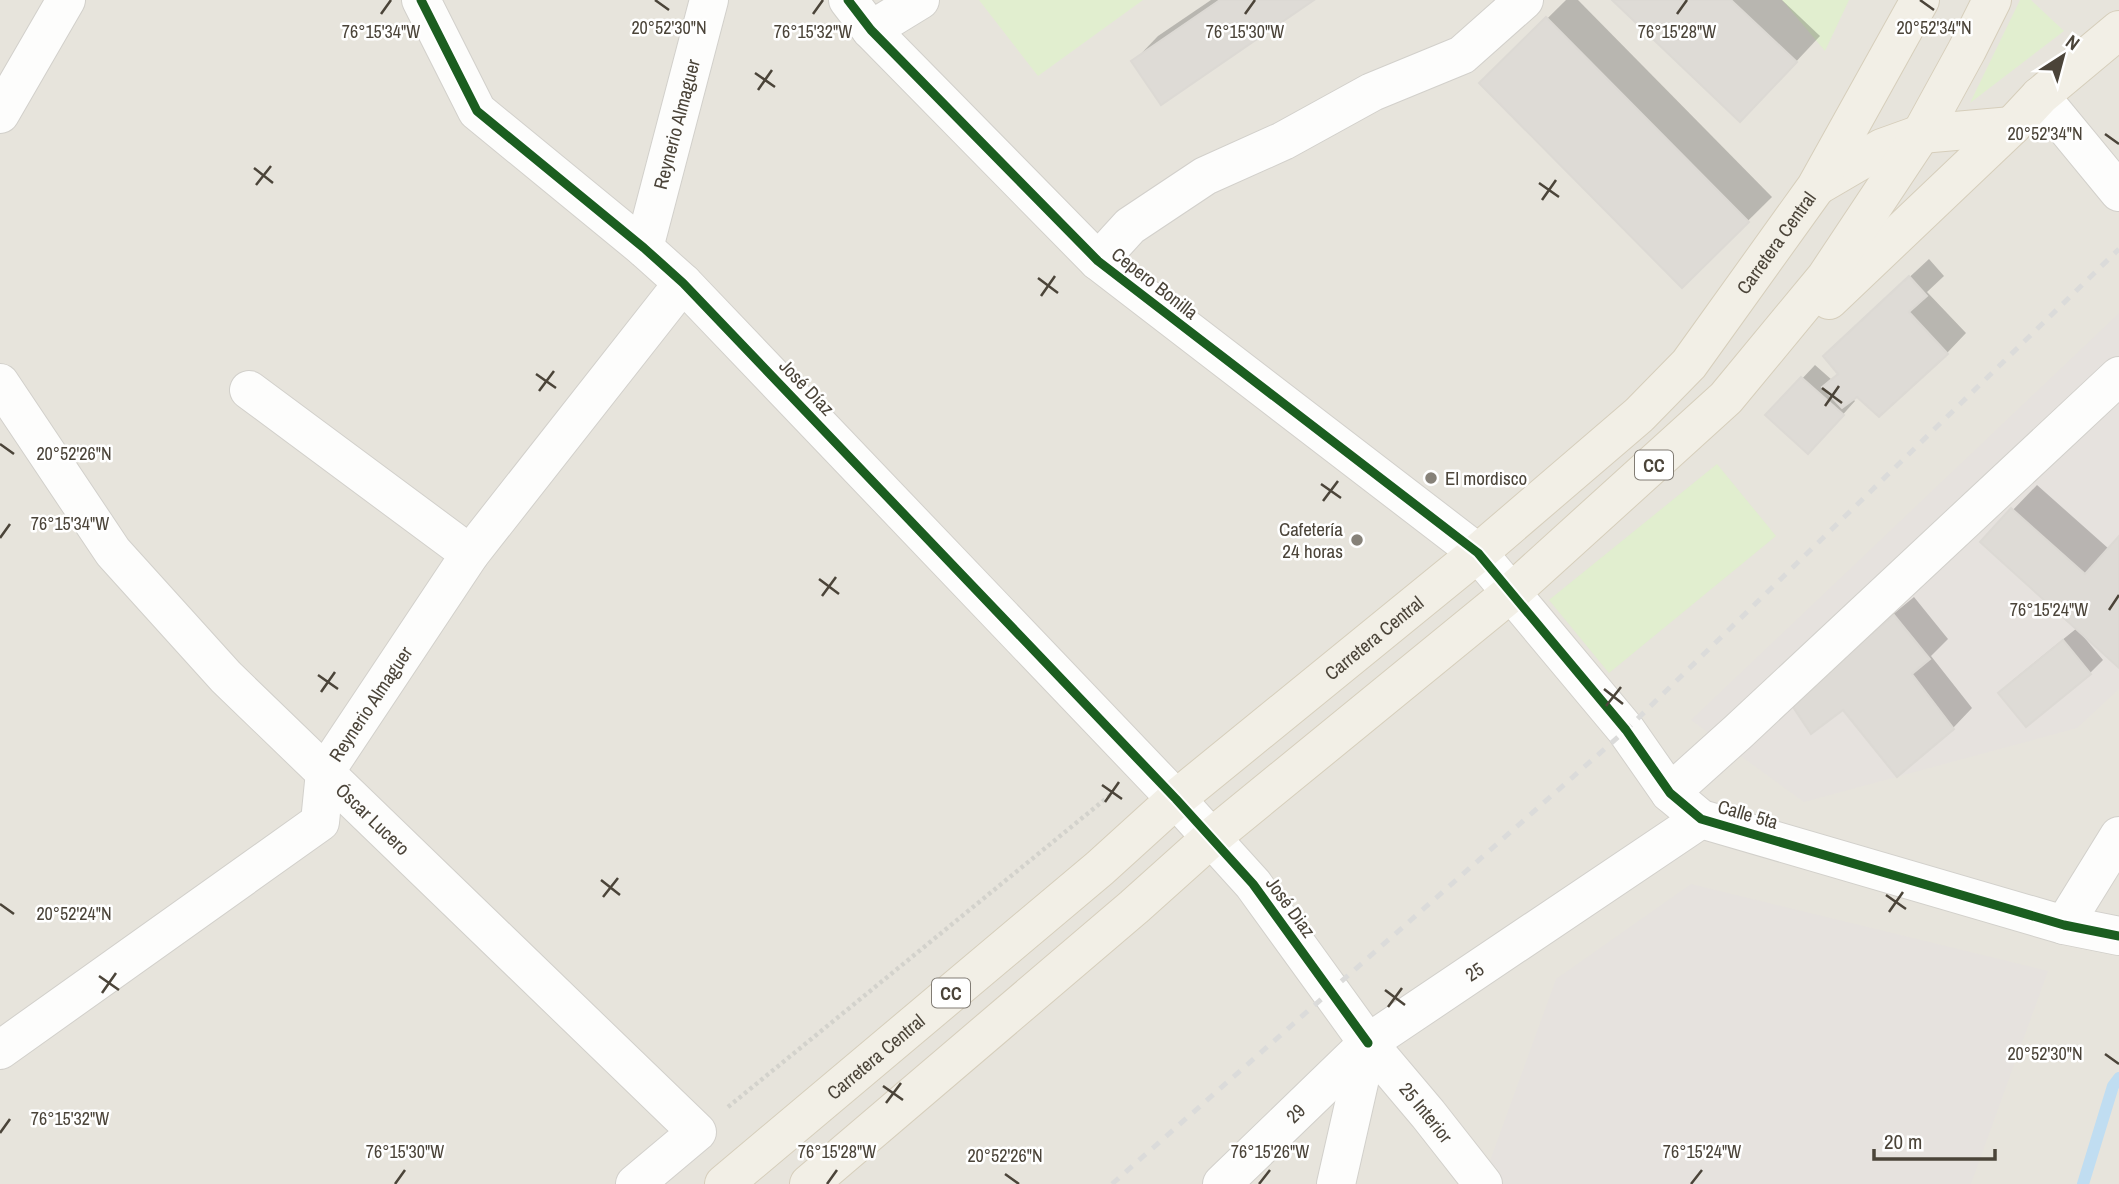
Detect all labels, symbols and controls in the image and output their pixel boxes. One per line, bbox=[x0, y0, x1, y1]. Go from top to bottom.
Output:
text: 20°52'30"N bbox=[631, 15, 707, 40]
text: 20°52'34"N bbox=[1896, 15, 1972, 40]
text: 76°15'34"W bbox=[342, 19, 420, 44]
text: 76°15'32"W bbox=[774, 19, 852, 44]
text: 76°15'30"W bbox=[1206, 19, 1284, 44]
text: 76°15'28"W bbox=[1638, 19, 1716, 44]
north arrow bbox=[2028, 21, 2098, 91]
text: N bbox=[2061, 28, 2085, 56]
street label: Reynerio Almaguer bbox=[647, 56, 706, 192]
text: 20°52'34"N bbox=[2007, 121, 2083, 146]
street label: Carretera Central bbox=[1730, 186, 1822, 299]
street label: Cepero Bonilla bbox=[1106, 241, 1204, 325]
street label: José Díaz bbox=[774, 353, 841, 421]
text: 20°52'26"N bbox=[36, 441, 112, 466]
road number: CC bbox=[1635, 450, 1673, 480]
place label: El mordisco bbox=[1445, 465, 1527, 491]
marker: El mordisco bbox=[1423, 470, 1439, 486]
text: 76°15'34"W bbox=[31, 511, 109, 536]
place label: Cafetería 24 horas bbox=[1279, 516, 1343, 564]
marker: Cafetería 24 horas bbox=[1349, 532, 1365, 548]
street label: Carretera Central bbox=[1319, 590, 1429, 686]
text: 76°15'24"W bbox=[2010, 597, 2088, 622]
street label: Reynerio Almaguer bbox=[323, 640, 419, 767]
street label: Óscar Lucero bbox=[330, 777, 416, 861]
street label: Calle 5ta bbox=[1715, 793, 1781, 835]
street label: José Diaz bbox=[1260, 871, 1322, 943]
text: 20°52'24"N bbox=[36, 901, 112, 926]
street label: 25 bbox=[1460, 956, 1489, 987]
road number: CC bbox=[932, 978, 970, 1008]
street label: Carretera Central bbox=[821, 1008, 930, 1105]
text: 20°52'30"N bbox=[2007, 1041, 2083, 1066]
street label: 25 Interior bbox=[1394, 1077, 1459, 1149]
street label: 29 bbox=[1280, 1098, 1311, 1129]
text: 76°15'32"W bbox=[31, 1106, 109, 1131]
scale bar bbox=[1874, 1118, 1995, 1162]
text: 20 m bbox=[1884, 1127, 1922, 1156]
text: 76°15'30"W bbox=[366, 1139, 444, 1164]
text: 76°15'28"W bbox=[798, 1139, 876, 1164]
text: 76°15'26"W bbox=[1231, 1139, 1309, 1164]
text: 76°15'24"W bbox=[1663, 1139, 1741, 1164]
text: 20°52'26"N bbox=[967, 1143, 1043, 1168]

